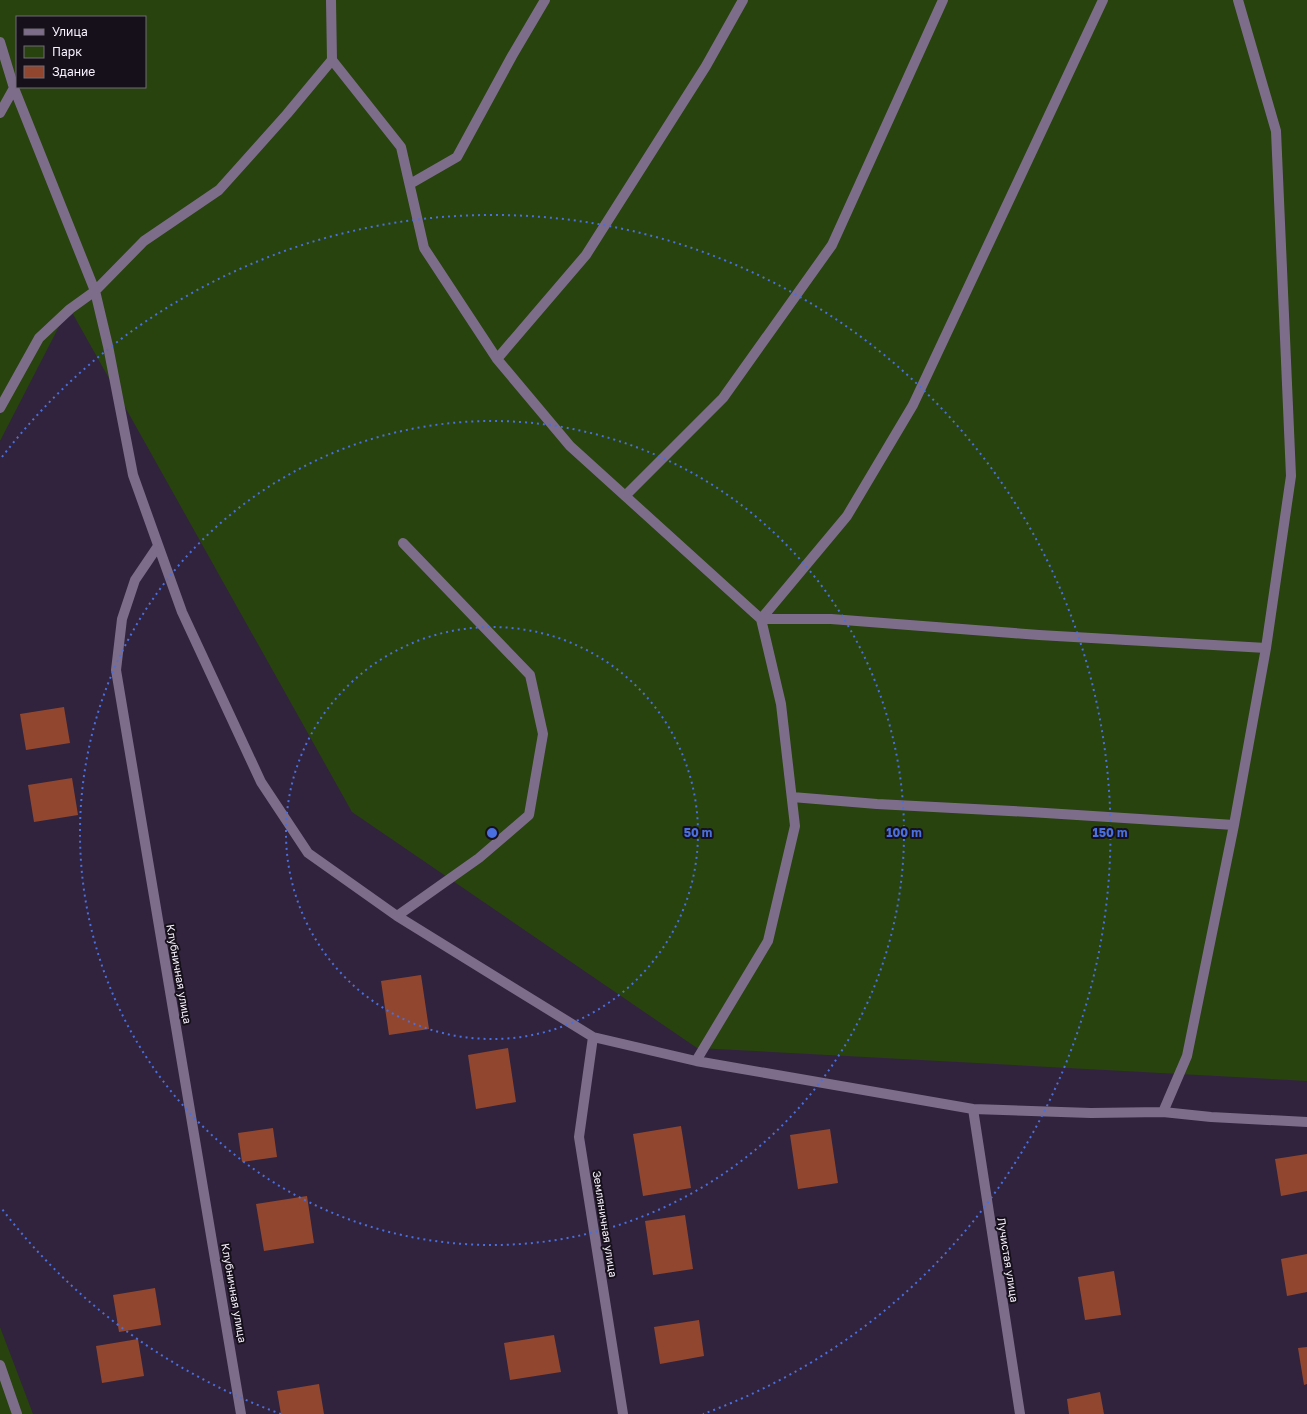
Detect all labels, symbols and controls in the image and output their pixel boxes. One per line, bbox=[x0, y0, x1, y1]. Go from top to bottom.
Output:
legend bbox=[16, 16, 146, 88]
text: Улица bbox=[52, 24, 88, 39]
text: Парк bbox=[52, 44, 82, 59]
text: Здание bbox=[52, 64, 95, 79]
text: 50 m bbox=[684, 825, 712, 840]
text: 100 m bbox=[886, 825, 922, 840]
text: 150 m bbox=[1093, 825, 1127, 840]
centre of rings bbox=[485, 826, 499, 840]
street label: Клубничная улица bbox=[164, 923, 195, 1025]
street label: Земляничная улица bbox=[591, 1170, 620, 1278]
street label: Лучистая улица bbox=[995, 1217, 1022, 1303]
street label: Клубничная улица bbox=[219, 1242, 250, 1344]

